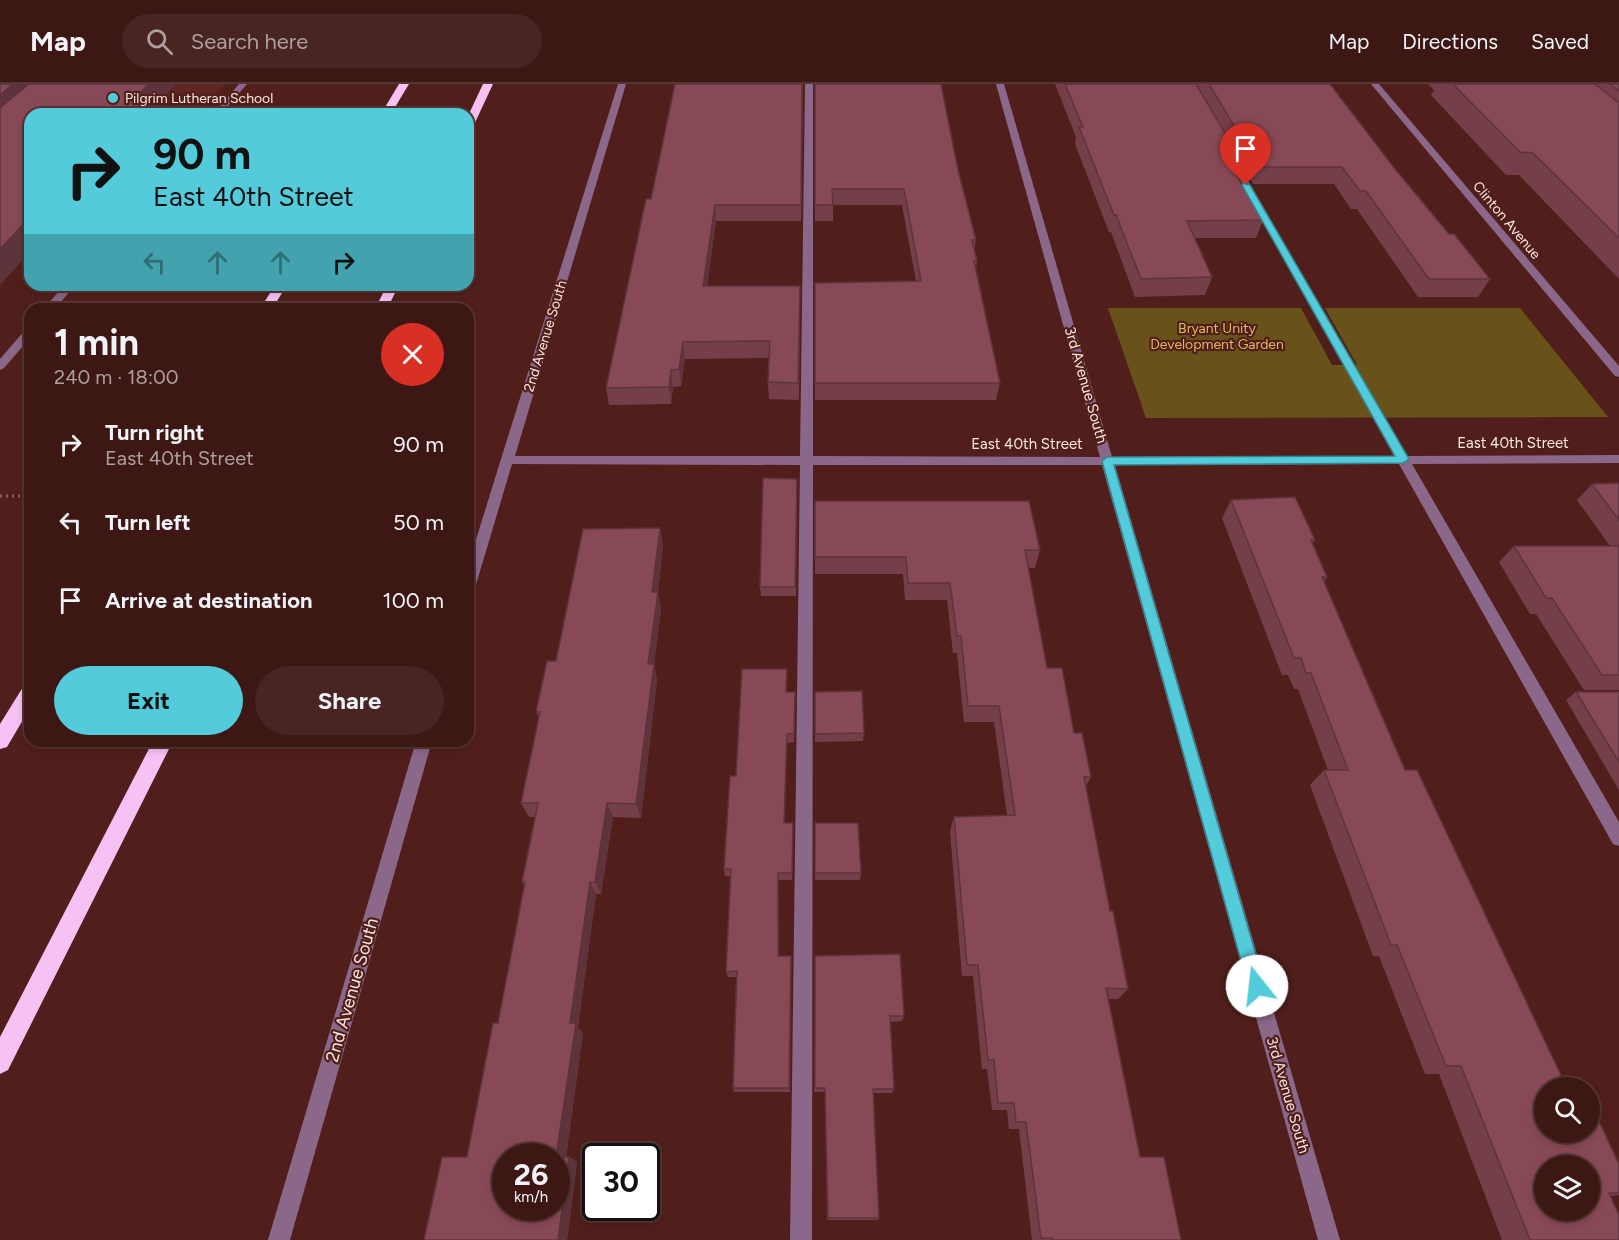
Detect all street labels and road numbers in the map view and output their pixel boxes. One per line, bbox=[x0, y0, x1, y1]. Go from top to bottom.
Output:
street label: Clinton Avenue bbox=[1469, 178, 1544, 263]
street label: 2nd Avenue South bbox=[520, 278, 571, 394]
street label: 3rd Avenue South bbox=[1061, 325, 1111, 445]
street label: East 40th Street bbox=[1457, 434, 1569, 452]
street label: East 40th Street bbox=[971, 435, 1083, 453]
street label: 2nd Avenue South bbox=[321, 915, 383, 1065]
street label: 3rd Avenue South bbox=[1263, 1035, 1313, 1155]

